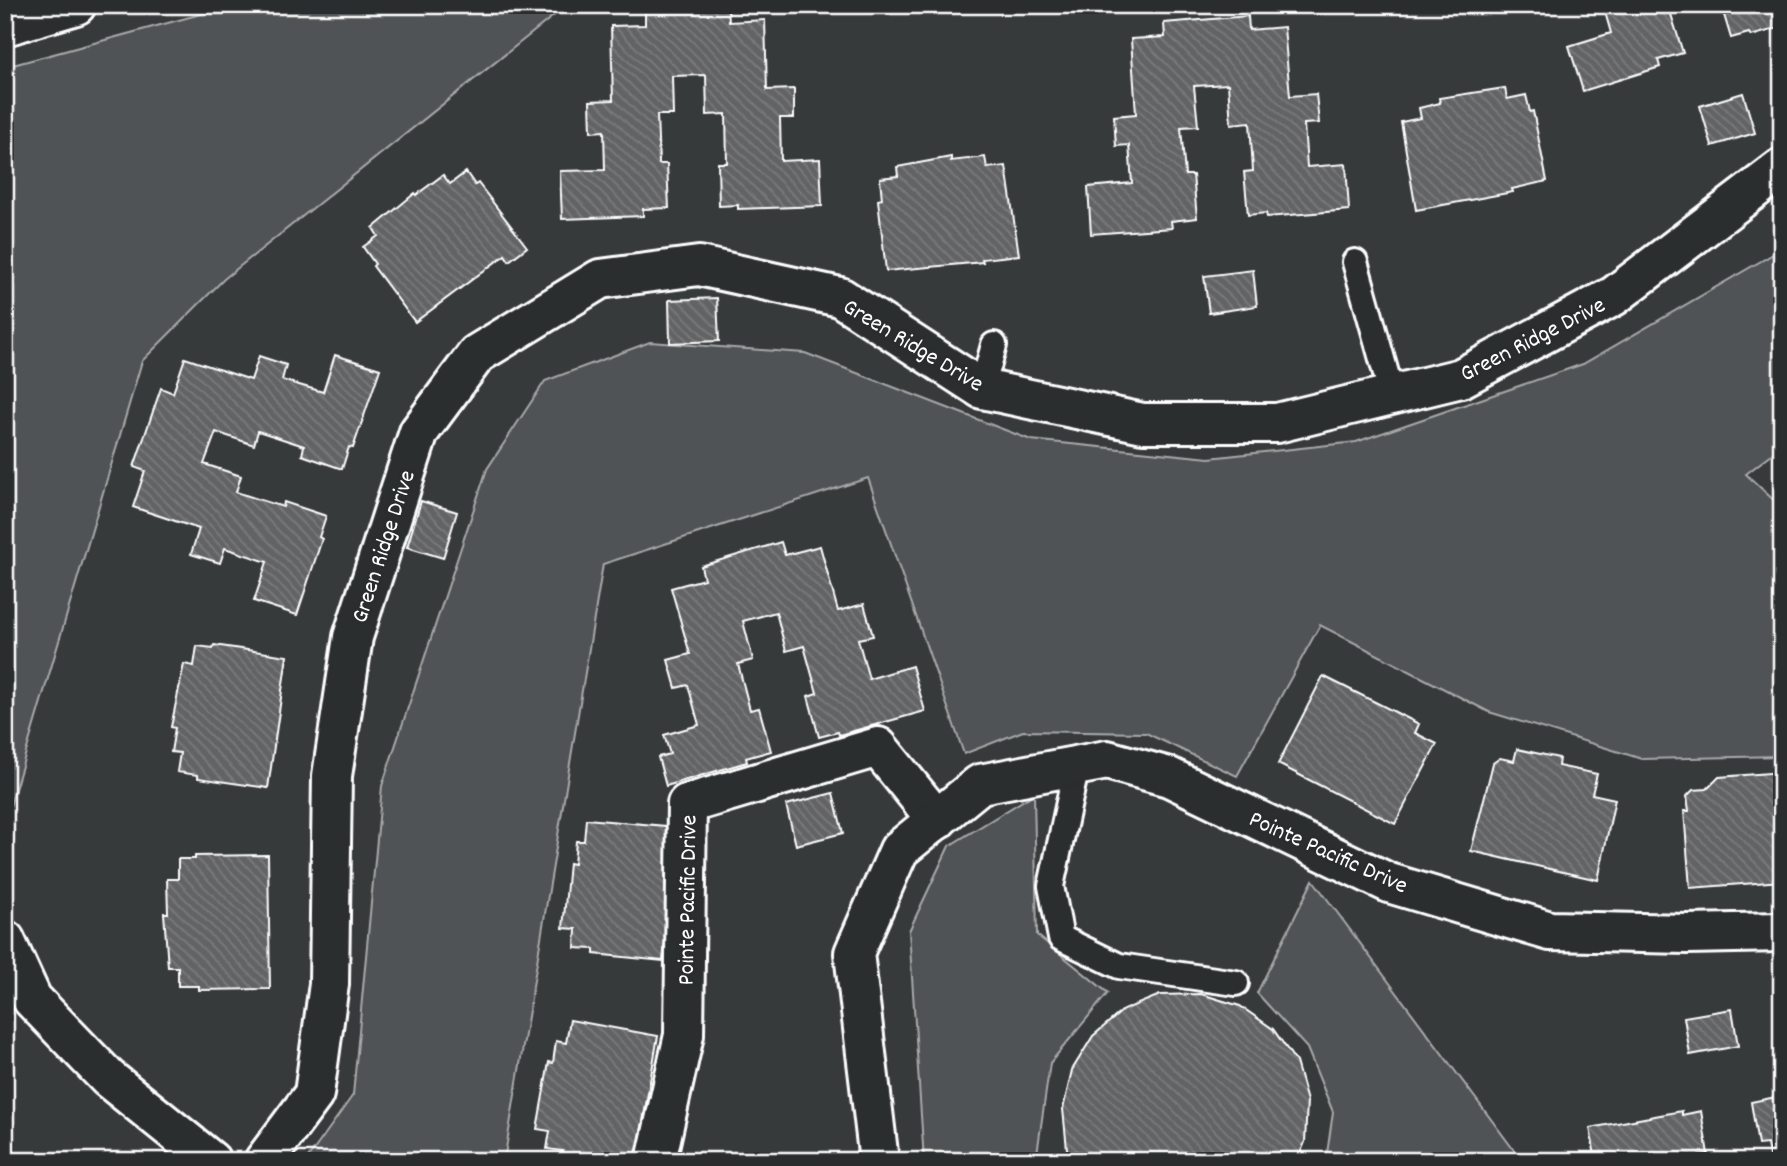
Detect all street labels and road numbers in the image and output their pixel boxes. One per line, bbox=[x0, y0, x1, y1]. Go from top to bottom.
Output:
street label: Green Ridge Drive bbox=[1455, 289, 1612, 392]
street label: Green Ridge Drive bbox=[836, 291, 989, 402]
street label: Green Ridge Drive bbox=[344, 466, 426, 628]
street label: Pointe Pacific Drive bbox=[1243, 804, 1413, 904]
street label: Pointe Pacific Drive bbox=[671, 814, 707, 986]

